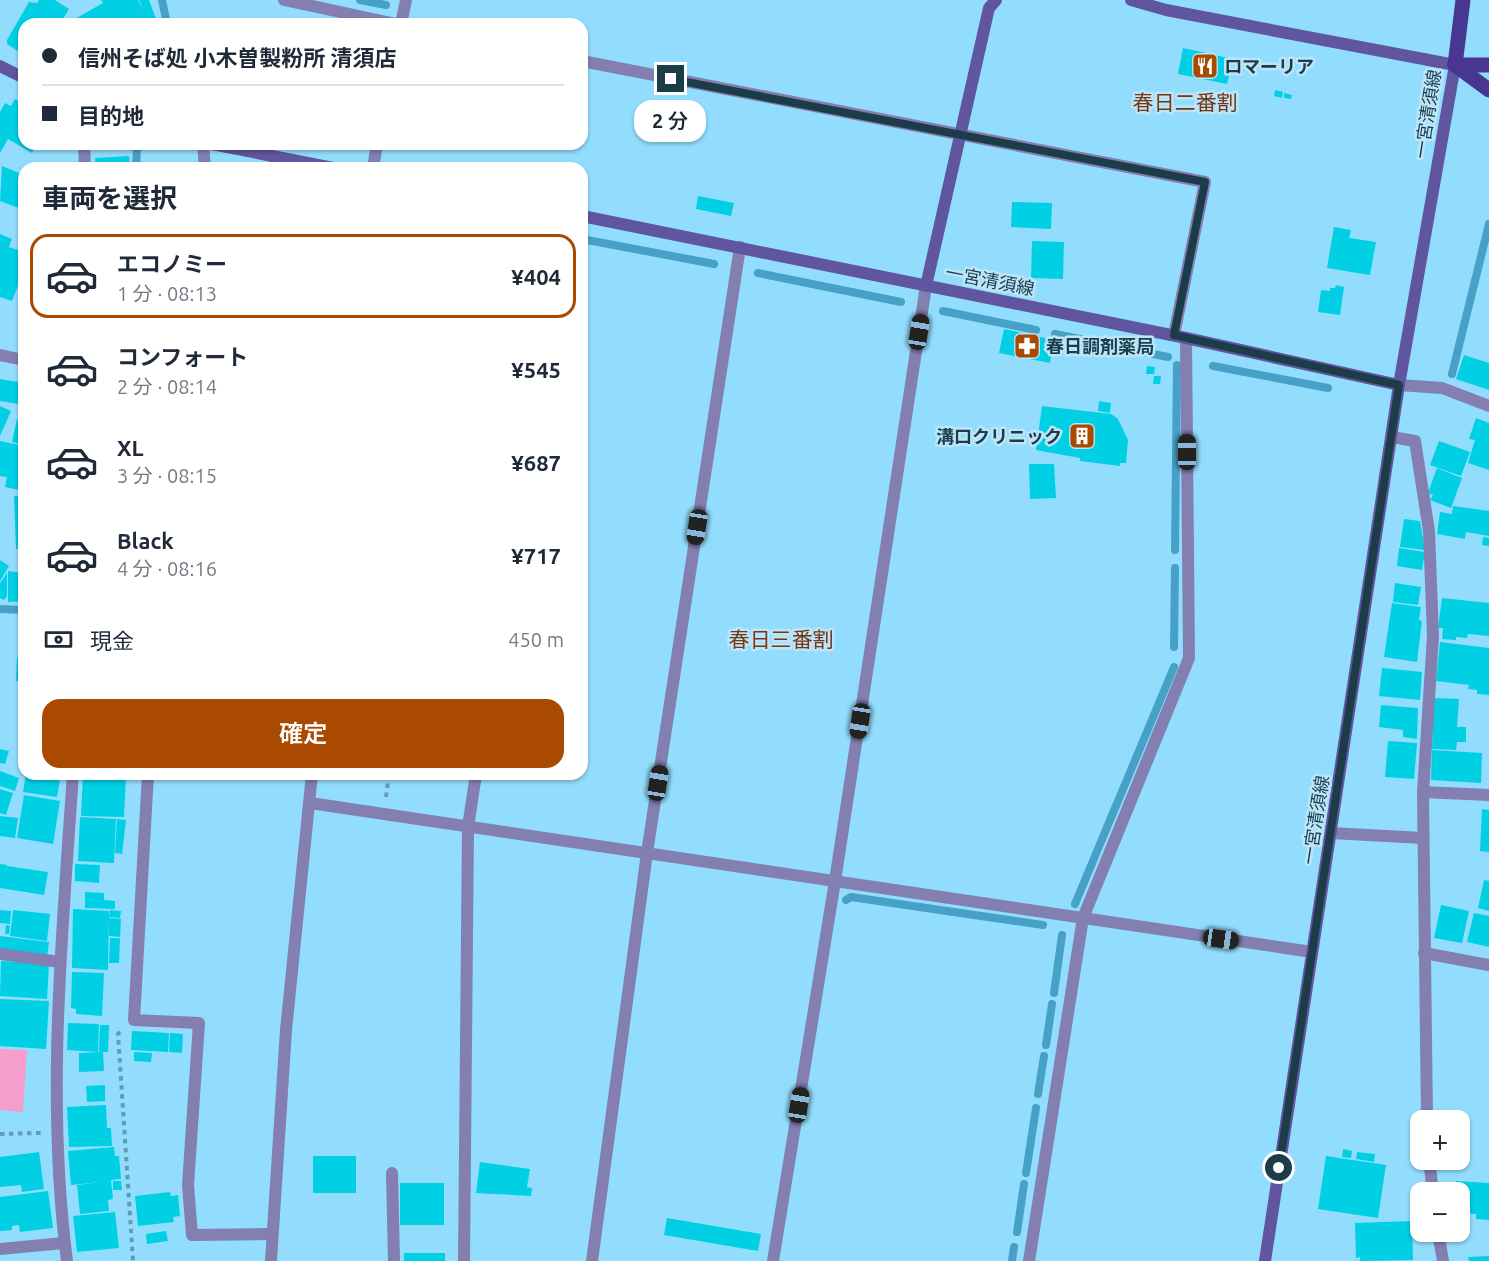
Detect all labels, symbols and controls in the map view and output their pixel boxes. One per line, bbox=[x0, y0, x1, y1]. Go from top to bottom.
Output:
text: 信州そば処 小木曽製粉所 清須店 bbox=[78, 45, 396, 70]
restaurant icon: ロマーリア bbox=[1190, 51, 1220, 81]
place label: ロマーリア bbox=[1224, 56, 1314, 76]
route end bbox=[657, 65, 684, 92]
street label: 一宮清須線 bbox=[1410, 68, 1444, 160]
district label: 春日二番割 bbox=[1133, 90, 1238, 114]
callout: 2 分 bbox=[635, 100, 707, 142]
text: 目的地 bbox=[78, 103, 144, 128]
text: 2 分 bbox=[652, 109, 688, 132]
text: 車両を選択 bbox=[42, 183, 177, 213]
icon: car bbox=[45, 249, 99, 303]
text: エコノミー bbox=[117, 251, 227, 276]
street label: 一宮清須線 bbox=[944, 262, 1036, 298]
text: ¥404 bbox=[511, 264, 561, 289]
text: 1 分 · 08:13 bbox=[117, 282, 217, 305]
car bbox=[907, 313, 931, 351]
pharmacy icon: 春日調剤薬局 bbox=[1012, 331, 1042, 361]
place label: 春日調剤薬局 bbox=[1046, 336, 1154, 356]
icon: car bbox=[45, 342, 99, 396]
text: コンフォート bbox=[117, 344, 248, 369]
text: ¥545 bbox=[511, 357, 561, 382]
text: 2 分 · 08:14 bbox=[117, 375, 217, 398]
building icon: 溝口クリニック bbox=[1067, 421, 1097, 451]
place label: 溝口クリニック bbox=[936, 426, 1062, 446]
car bbox=[1178, 434, 1196, 470]
icon: car bbox=[45, 435, 99, 489]
text: XL bbox=[117, 435, 144, 460]
text: ¥687 bbox=[511, 450, 561, 475]
text: 3 分 · 08:15 bbox=[117, 464, 217, 487]
car bbox=[685, 508, 709, 546]
icon: car bbox=[45, 528, 99, 582]
text: Black bbox=[117, 528, 174, 553]
text: ¥717 bbox=[511, 543, 561, 568]
text: 4 分 · 08:16 bbox=[117, 557, 217, 580]
icon: cash bbox=[42, 623, 75, 656]
district label: 春日三番割 bbox=[729, 627, 834, 651]
text: 現金 bbox=[90, 628, 134, 653]
text: 450 m bbox=[508, 628, 564, 651]
button: 確定 bbox=[42, 699, 564, 768]
car bbox=[848, 702, 872, 740]
car bbox=[646, 764, 670, 802]
street label: 一宮清須線 bbox=[1298, 774, 1332, 866]
car bbox=[1202, 928, 1240, 950]
car bbox=[787, 1086, 811, 1124]
map controls bbox=[1410, 1110, 1470, 1242]
button: + bbox=[1410, 1110, 1470, 1170]
route start bbox=[1265, 1154, 1292, 1181]
button: − bbox=[1410, 1182, 1470, 1242]

